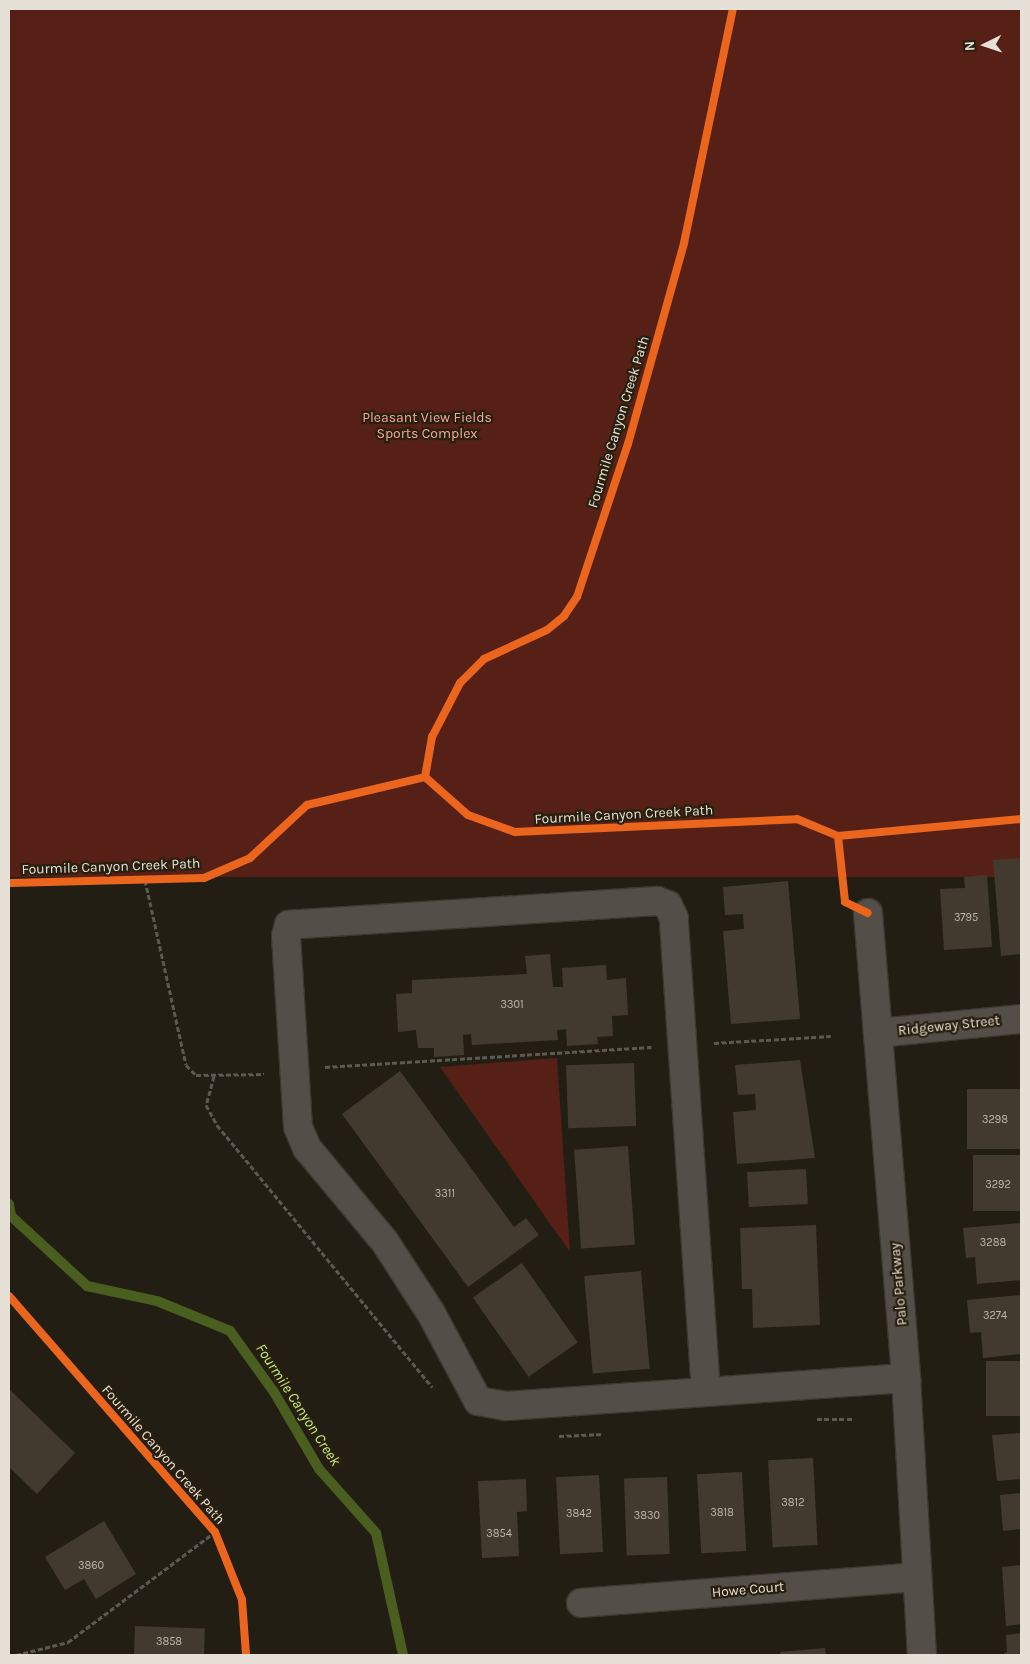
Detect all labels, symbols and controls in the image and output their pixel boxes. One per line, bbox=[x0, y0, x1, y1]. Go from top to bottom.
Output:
north arrow bbox=[960, 20, 1010, 70]
text: N bbox=[961, 40, 978, 52]
street label: Fourmile Canyon Creek Path bbox=[585, 334, 653, 510]
park label: Pleasant View Fields Sports Complex bbox=[362, 410, 492, 442]
street label: Fourmile Canyon Creek Path bbox=[534, 802, 714, 828]
street label: Fourmile Canyon Creek Path bbox=[21, 855, 201, 879]
house number: 3795 bbox=[954, 911, 978, 925]
house number: 3301 bbox=[500, 998, 524, 1012]
street label: Ridgeway Street bbox=[897, 1012, 1001, 1040]
house number: 3298 bbox=[982, 1113, 1008, 1127]
house number: 3292 bbox=[985, 1178, 1011, 1192]
house number: 3311 bbox=[435, 1187, 455, 1201]
house number: 3288 bbox=[980, 1236, 1006, 1250]
street label: Palo Parkway bbox=[887, 1242, 911, 1326]
house number: 3274 bbox=[983, 1309, 1007, 1323]
water label: Fourmile Canyon Creek bbox=[252, 1340, 344, 1470]
street label: Fourmile Canyon Creek Path bbox=[98, 1382, 228, 1528]
house number: 3812 bbox=[781, 1496, 805, 1510]
house number: 3818 bbox=[710, 1506, 734, 1520]
house number: 3842 bbox=[566, 1507, 592, 1521]
house number: 3830 bbox=[634, 1509, 660, 1523]
house number: 3854 bbox=[486, 1527, 512, 1541]
house number: 3860 bbox=[78, 1559, 104, 1573]
street label: Howe Court bbox=[711, 1578, 785, 1602]
house number: 3858 bbox=[156, 1635, 182, 1649]

